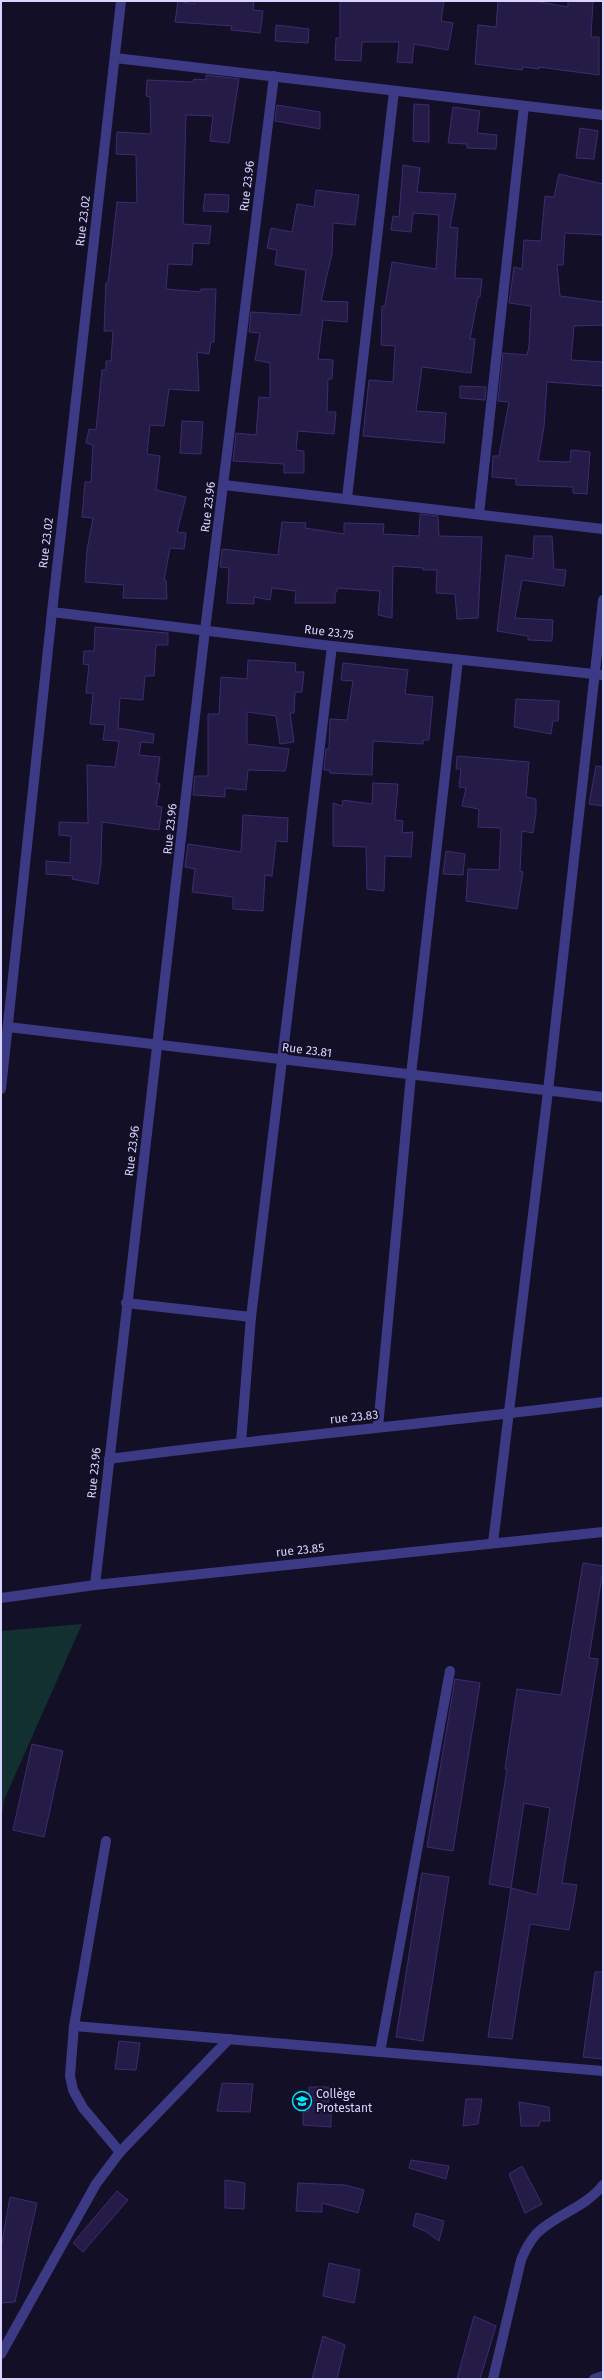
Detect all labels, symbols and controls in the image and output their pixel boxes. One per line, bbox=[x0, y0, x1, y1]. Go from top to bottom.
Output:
street label: Rue 23.96 bbox=[237, 160, 257, 212]
street label: Rue 23.02 bbox=[73, 195, 93, 247]
street label: Rue 23.96 bbox=[198, 481, 218, 533]
street label: Rue 23.02 bbox=[36, 517, 56, 569]
street label: Rue 23.75 bbox=[303, 622, 355, 642]
street label: Rue 23.96 bbox=[160, 803, 180, 855]
street label: Rue 23.81 bbox=[281, 1040, 333, 1060]
street label: Rue 23.96 bbox=[122, 1125, 142, 1177]
street label: rue 23.83 bbox=[329, 1407, 379, 1427]
street label: Rue 23.96 bbox=[84, 1447, 104, 1499]
street label: rue 23.85 bbox=[275, 1540, 325, 1560]
place label: Collège Protestant bbox=[316, 2087, 373, 2115]
school or university icon: Collège Protestant bbox=[291, 2090, 313, 2112]

